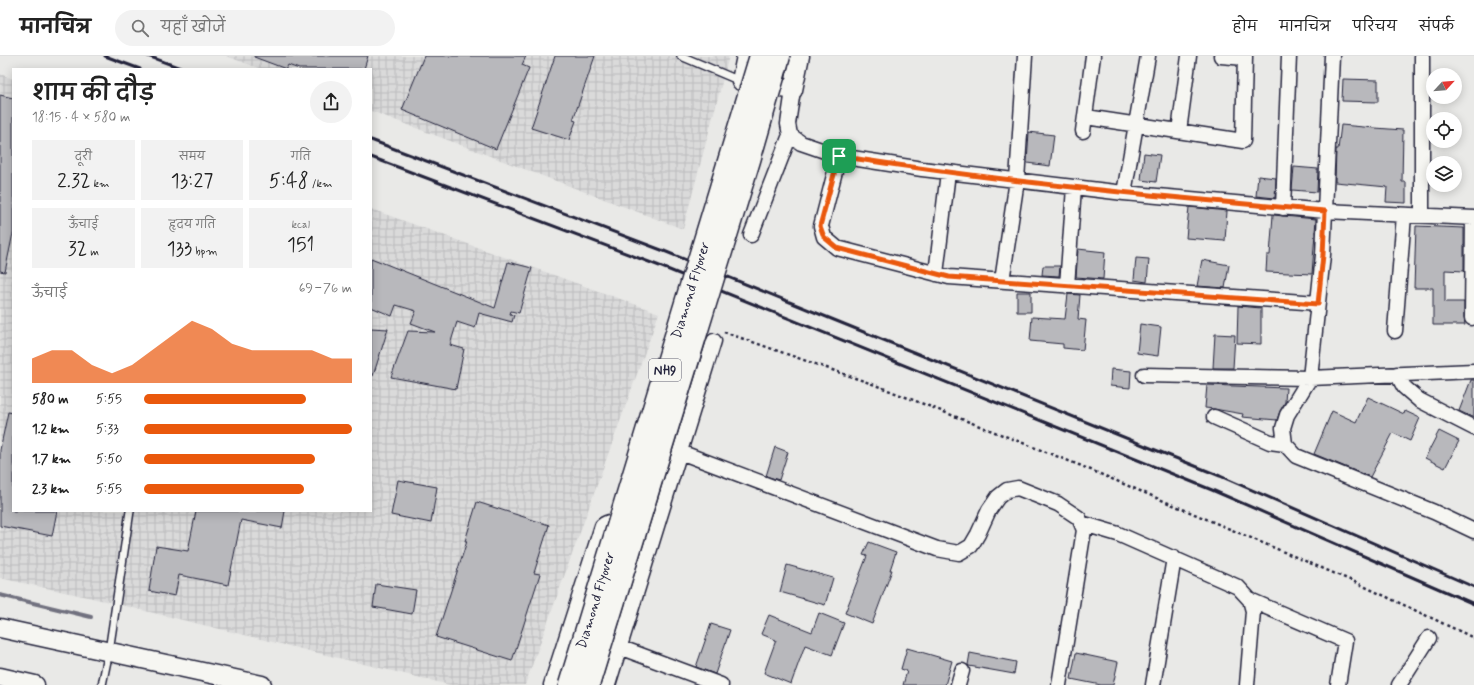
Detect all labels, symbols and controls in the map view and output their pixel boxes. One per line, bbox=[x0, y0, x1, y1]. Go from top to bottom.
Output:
search box bbox=[115, 10, 395, 46]
text: मानचित्र bbox=[20, 15, 91, 40]
icon: search bbox=[129, 17, 151, 39]
text: यहाँ खोजें bbox=[161, 18, 225, 38]
text: होम bbox=[1233, 18, 1257, 36]
text: मानचित्र bbox=[1279, 18, 1331, 36]
text: परिचय bbox=[1353, 18, 1397, 36]
text: संपर्क bbox=[1419, 18, 1454, 36]
north arrow bbox=[1426, 68, 1462, 104]
map controls bbox=[1426, 68, 1462, 192]
text: शाम की दौड़ bbox=[32, 80, 155, 108]
button: share bbox=[310, 81, 352, 123]
text: 18:15 · 4 × 580 m bbox=[32, 109, 130, 126]
button: locate bbox=[1426, 112, 1462, 148]
pin bbox=[822, 139, 856, 173]
icon: arrive bbox=[828, 145, 850, 167]
text: दूरी bbox=[75, 150, 92, 164]
text: समय bbox=[179, 150, 205, 164]
text: गति bbox=[291, 150, 311, 164]
button: layers bbox=[1426, 156, 1462, 192]
text: 2.32 bbox=[57, 168, 91, 195]
text: 13:27 bbox=[171, 168, 213, 195]
text: 5:48 bbox=[269, 168, 309, 195]
text: km bbox=[91, 177, 110, 191]
text: /km bbox=[309, 177, 333, 191]
text: ऊँचाई bbox=[69, 218, 98, 232]
text: हृदय गति bbox=[169, 218, 215, 232]
text: kcal bbox=[291, 218, 310, 232]
text: 151 bbox=[287, 232, 314, 259]
text: 32 bbox=[68, 236, 87, 263]
text: 133 bbox=[167, 236, 192, 263]
street label: Diamond Flyover bbox=[668, 239, 714, 341]
text: m bbox=[87, 245, 99, 259]
text: bpm bbox=[192, 245, 217, 259]
text: 69–76 m bbox=[299, 280, 352, 297]
text: ऊँचाई bbox=[32, 285, 67, 302]
road number: NH9 bbox=[649, 359, 681, 381]
text: 580 m bbox=[32, 391, 69, 408]
text: 5:55 bbox=[96, 391, 122, 408]
text: 1.2 km bbox=[32, 421, 69, 438]
text: 5:33 bbox=[96, 421, 119, 438]
text: 1.7 km bbox=[32, 451, 71, 468]
text: 5:50 bbox=[96, 451, 123, 468]
text: 2.3 km bbox=[32, 481, 69, 498]
text: 5:55 bbox=[96, 481, 122, 498]
street label: Diamond Flyover bbox=[573, 549, 619, 651]

